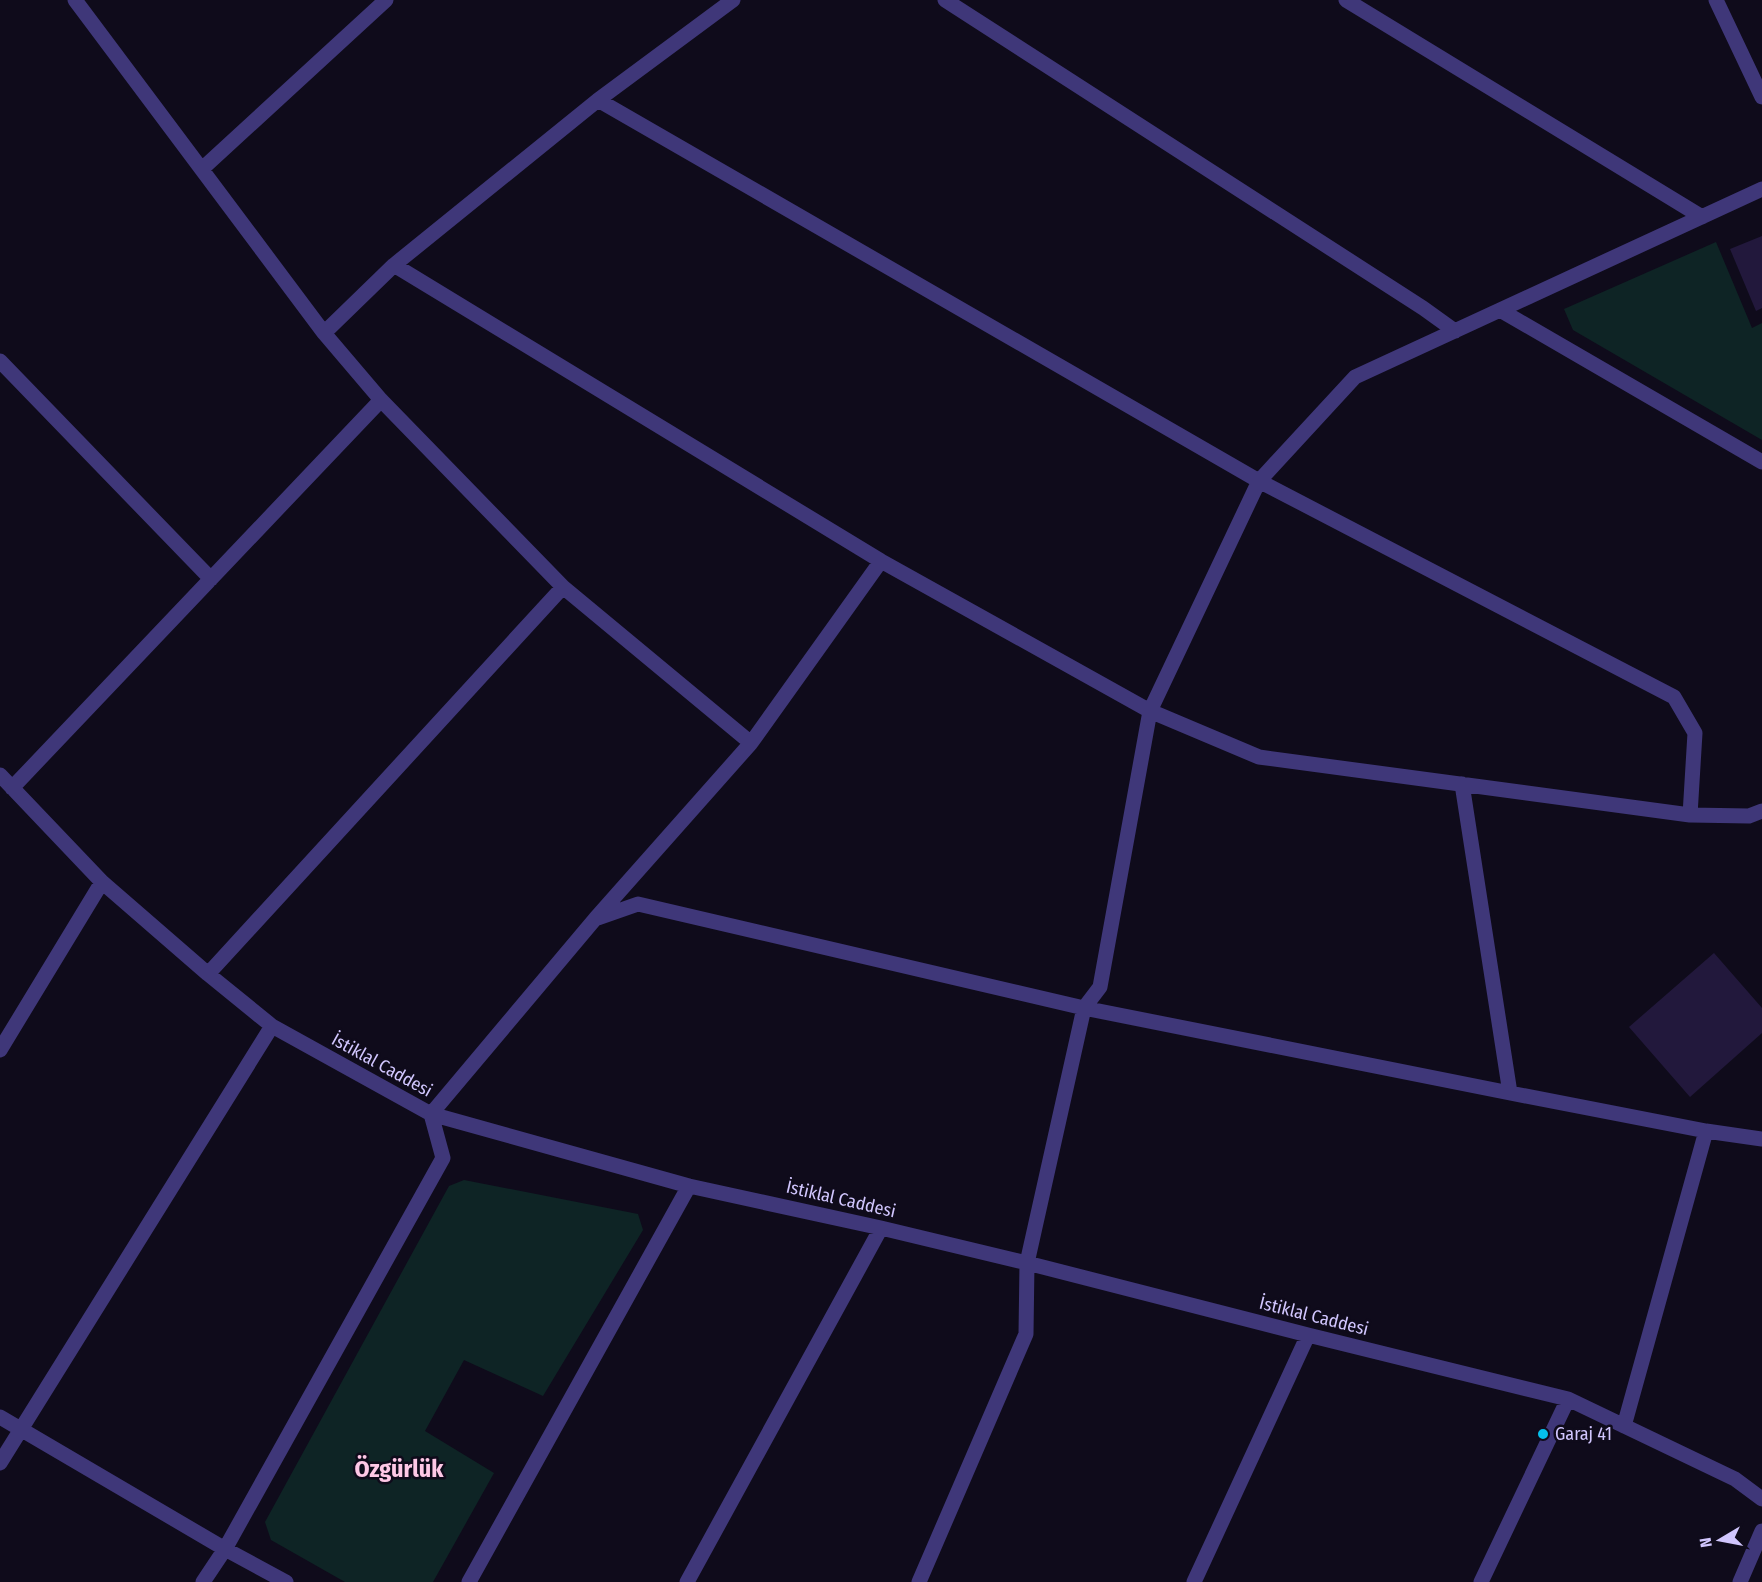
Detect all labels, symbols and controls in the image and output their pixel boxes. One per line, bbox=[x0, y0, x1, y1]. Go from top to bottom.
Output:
street label: İstiklal Caddesi bbox=[328, 1028, 436, 1102]
street label: İstiklal Caddesi bbox=[784, 1176, 898, 1222]
street label: İstiklal Caddesi bbox=[1257, 1292, 1371, 1340]
place label: Garaj 41 bbox=[1555, 1423, 1612, 1445]
marker: Garaj 41 bbox=[1536, 1427, 1550, 1441]
district label: Özgürlük bbox=[355, 1455, 444, 1483]
north arrow bbox=[1690, 1510, 1750, 1570]
text: N bbox=[1696, 1536, 1716, 1549]

